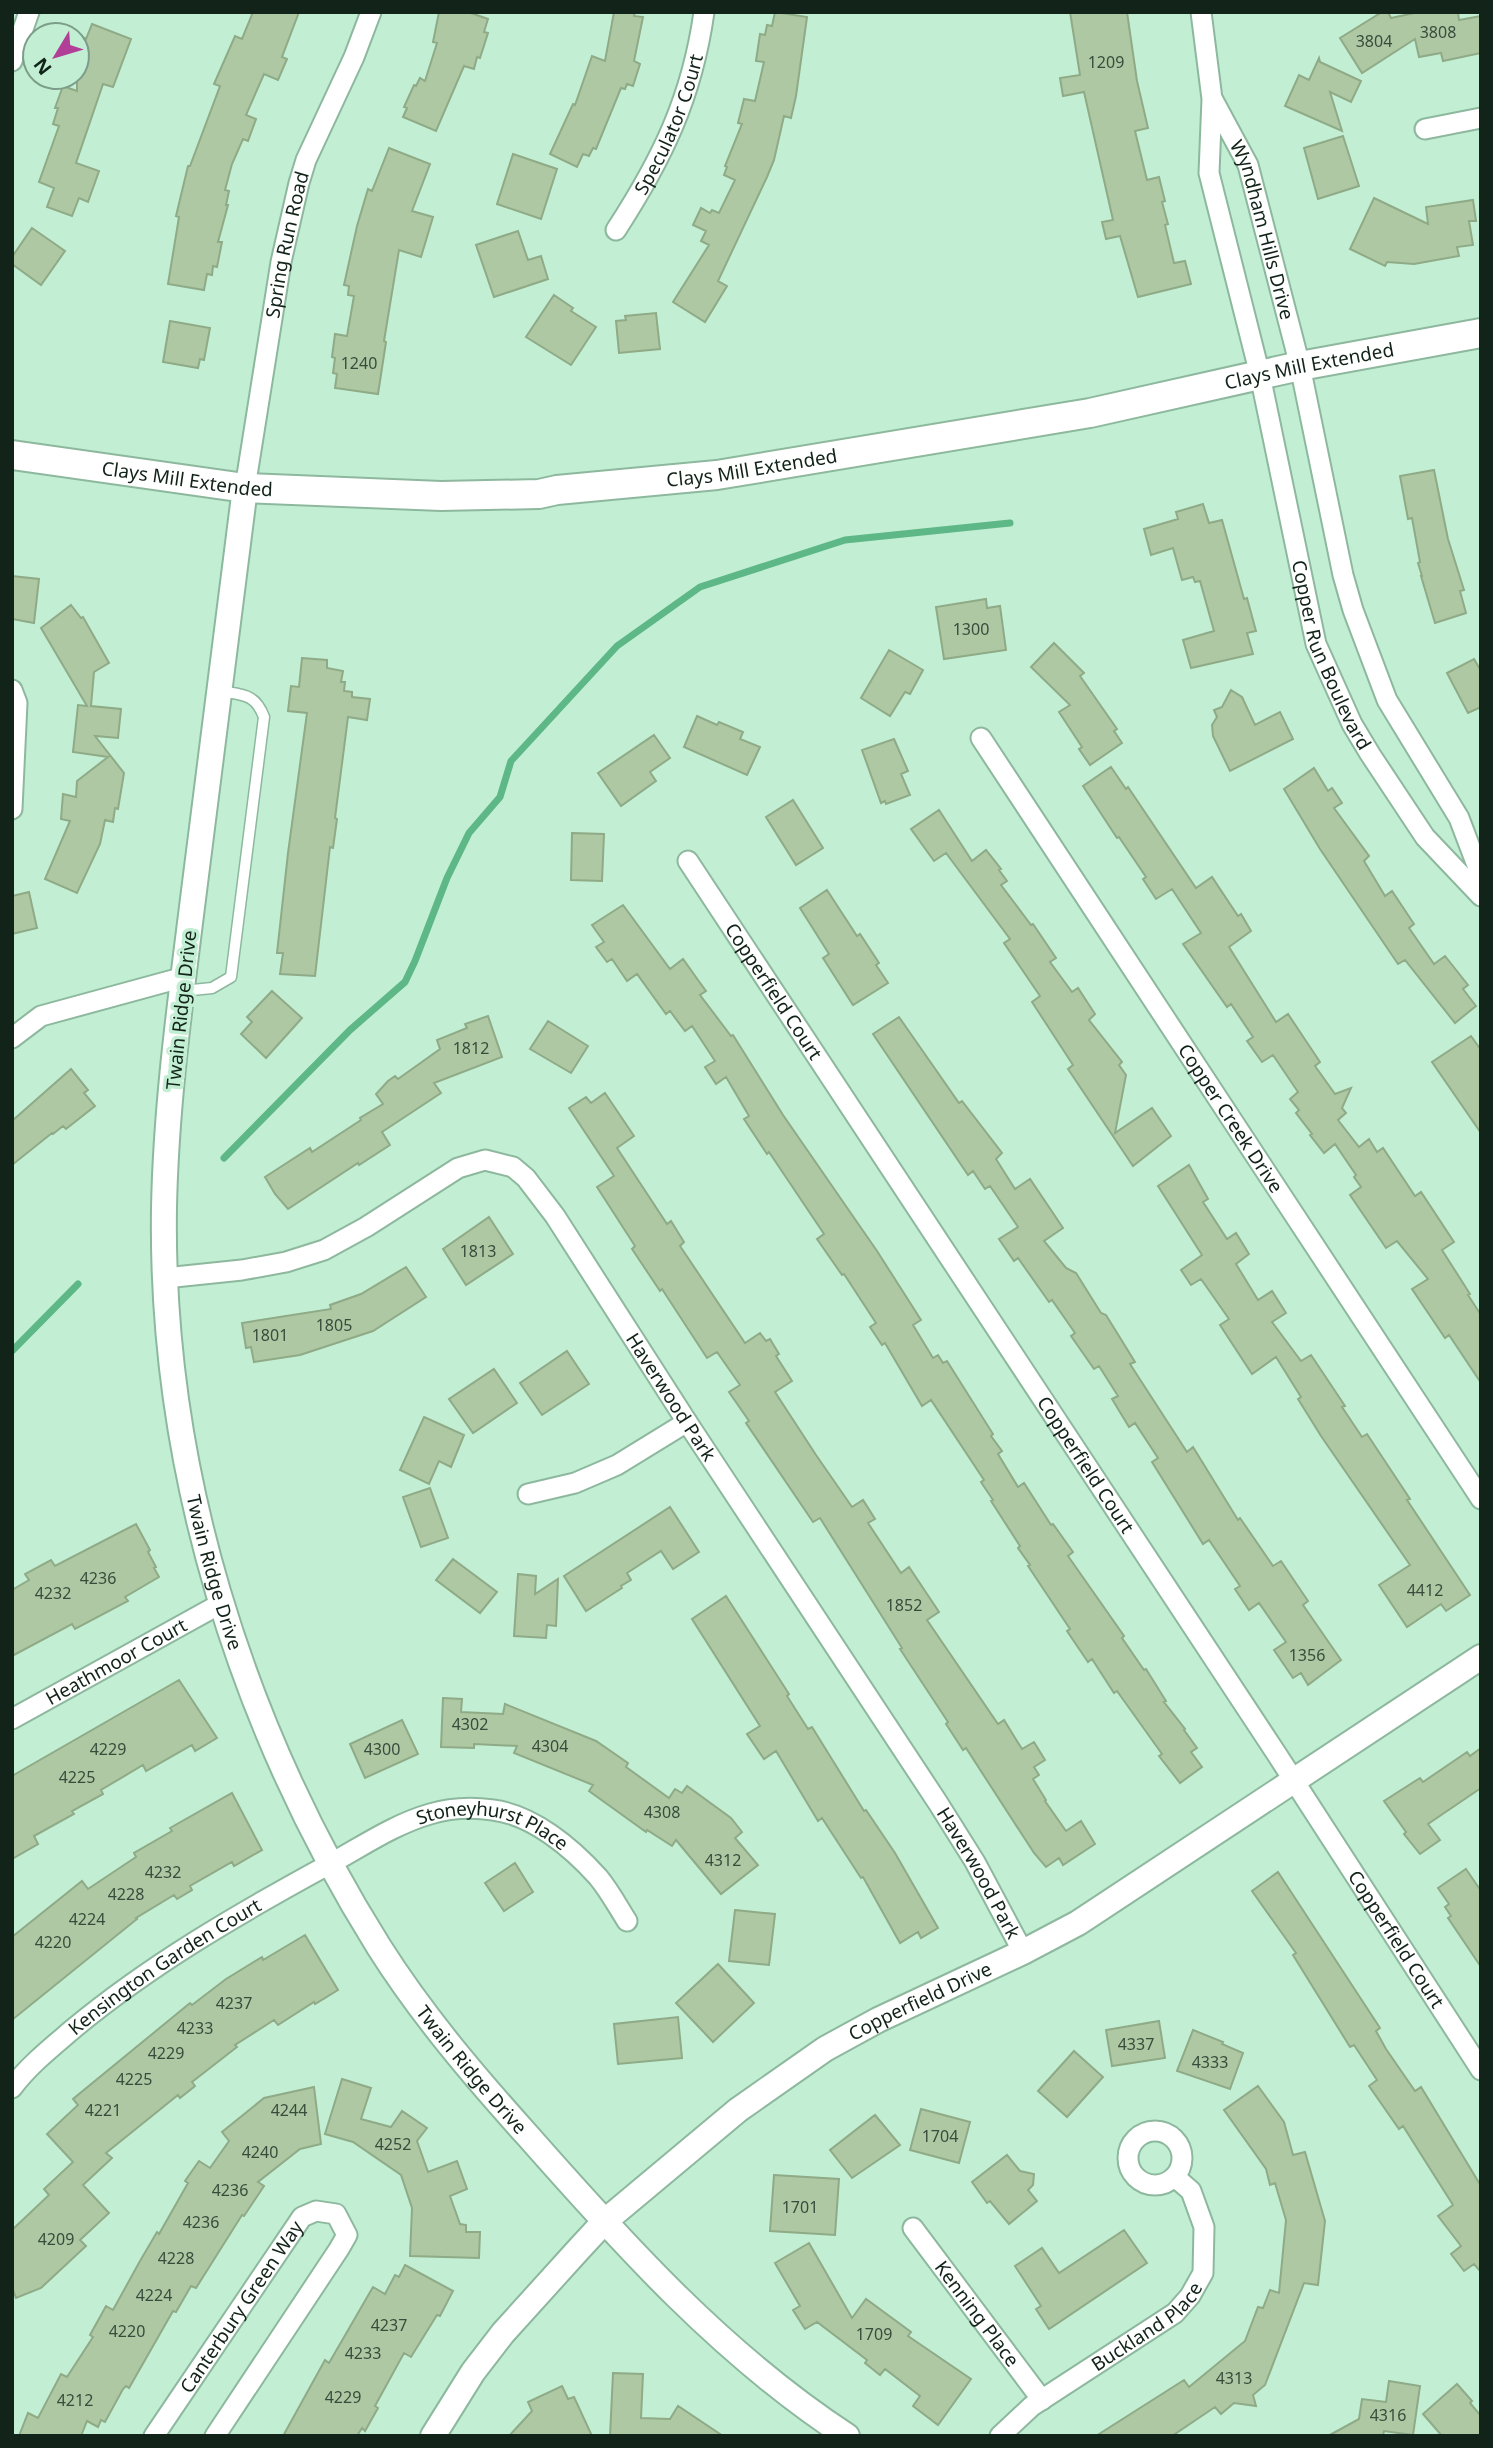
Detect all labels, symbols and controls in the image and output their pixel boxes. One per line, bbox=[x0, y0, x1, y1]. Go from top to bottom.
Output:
north arrow bbox=[21, 21, 91, 91]
house number: 3808 bbox=[1420, 21, 1456, 43]
house number: 3804 bbox=[1356, 30, 1392, 52]
street label: Speculator Court bbox=[628, 51, 709, 199]
house number: 1209 bbox=[1088, 51, 1124, 73]
text: N bbox=[28, 52, 58, 81]
street label: Wyndham Hills Drive bbox=[1224, 135, 1300, 322]
street label: Spring Run Road bbox=[259, 168, 315, 320]
street label: Clays Mill Extended bbox=[1222, 336, 1396, 396]
house number: 1240 bbox=[341, 352, 377, 374]
street label: Clays Mill Extended bbox=[665, 442, 839, 493]
street label: Clays Mill Extended bbox=[100, 455, 273, 502]
street label: Copper Run Boulevard bbox=[1286, 558, 1378, 755]
house number: 1300 bbox=[953, 618, 989, 640]
street label: Copperfield Court bbox=[719, 918, 829, 1065]
street label: Twain Ridge Drive bbox=[160, 929, 202, 1091]
house number: 1812 bbox=[453, 1037, 489, 1059]
street label: Copper Creek Drive bbox=[1172, 1039, 1289, 1198]
house number: 1813 bbox=[460, 1240, 496, 1262]
house number: 1805 bbox=[316, 1314, 352, 1336]
house number: 1801 bbox=[252, 1324, 288, 1346]
street label: Haverwood Park bbox=[620, 1328, 722, 1466]
street label: Copperfield Court bbox=[1031, 1391, 1141, 1538]
street label: Twain Ridge Drive bbox=[181, 1492, 249, 1653]
house number: 4236 bbox=[80, 1567, 116, 1589]
house number: 4412 bbox=[1407, 1579, 1443, 1601]
house number: 4232 bbox=[35, 1582, 71, 1604]
house number: 1852 bbox=[886, 1594, 922, 1616]
street label: Heathmoor Court bbox=[41, 1612, 192, 1711]
house number: 1356 bbox=[1289, 1644, 1325, 1666]
house number: 4302 bbox=[452, 1713, 488, 1735]
house number: 4304 bbox=[532, 1735, 568, 1757]
house number: 4229 bbox=[90, 1738, 126, 1760]
house number: 4300 bbox=[364, 1738, 400, 1760]
house number: 4225 bbox=[59, 1766, 95, 1788]
street label: Stoneyhurst Place bbox=[413, 1795, 574, 1856]
house number: 4308 bbox=[644, 1801, 680, 1823]
street label: Haverwood Park bbox=[931, 1802, 1027, 1943]
house number: 4312 bbox=[705, 1849, 741, 1871]
house number: 4232 bbox=[145, 1861, 181, 1883]
street label: Copperfield Court bbox=[1342, 1865, 1451, 2013]
house number: 4228 bbox=[108, 1883, 144, 1905]
street label: Kensington Garden Court bbox=[62, 1892, 266, 2041]
house number: 4224 bbox=[69, 1908, 105, 1930]
house number: 4220 bbox=[35, 1931, 71, 1953]
street label: Copperfield Drive bbox=[844, 1956, 996, 2047]
house number: 4237 bbox=[216, 1992, 252, 2014]
street label: Twain Ridge Drive bbox=[411, 2000, 533, 2140]
house number: 4233 bbox=[177, 2017, 213, 2039]
house number: 4337 bbox=[1118, 2033, 1154, 2055]
house number: 4229 bbox=[148, 2042, 184, 2064]
house number: 4333 bbox=[1192, 2051, 1228, 2073]
house number: 4225 bbox=[116, 2068, 152, 2090]
house number: 4221 bbox=[85, 2099, 121, 2121]
house number: 4244 bbox=[271, 2099, 307, 2121]
house number: 1704 bbox=[922, 2125, 958, 2147]
house number: 4252 bbox=[375, 2133, 411, 2155]
house number: 4240 bbox=[242, 2141, 278, 2163]
house number: 4236 bbox=[212, 2179, 248, 2201]
house number: 1701 bbox=[782, 2196, 818, 2218]
house number: 4236 bbox=[183, 2211, 219, 2233]
street label: Canterbury Green Way bbox=[174, 2215, 309, 2398]
house number: 4209 bbox=[38, 2228, 74, 2250]
house number: 4228 bbox=[158, 2247, 194, 2269]
street label: Kenning Place bbox=[929, 2255, 1025, 2372]
street label: Buckland Place bbox=[1086, 2277, 1208, 2377]
house number: 4224 bbox=[136, 2284, 172, 2306]
house number: 4237 bbox=[371, 2314, 407, 2336]
house number: 4220 bbox=[109, 2320, 145, 2342]
house number: 1709 bbox=[856, 2323, 892, 2345]
house number: 4233 bbox=[345, 2342, 381, 2364]
house number: 4313 bbox=[1216, 2367, 1252, 2389]
house number: 4229 bbox=[325, 2386, 361, 2408]
house number: 4212 bbox=[57, 2389, 93, 2411]
house number: 4316 bbox=[1370, 2404, 1406, 2426]

